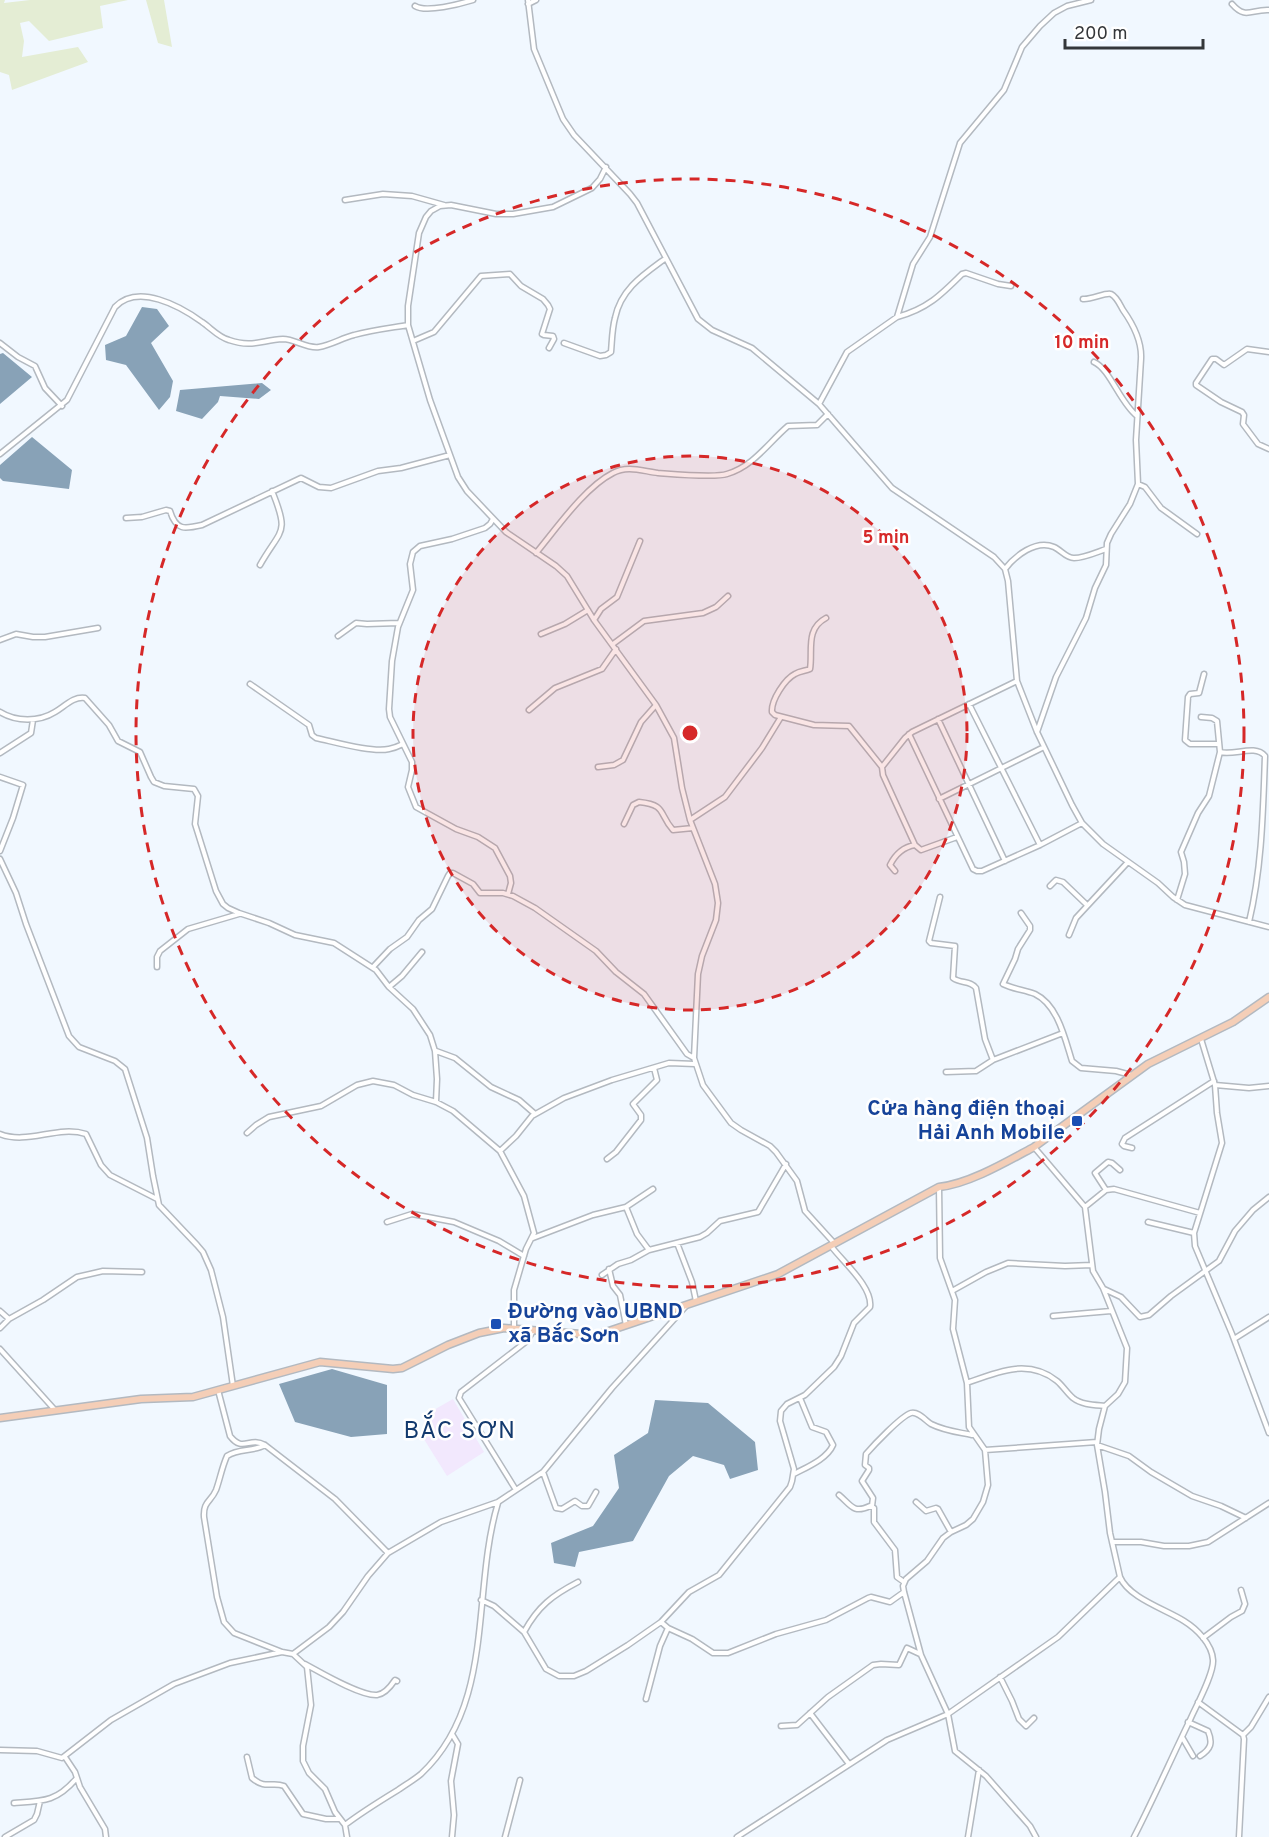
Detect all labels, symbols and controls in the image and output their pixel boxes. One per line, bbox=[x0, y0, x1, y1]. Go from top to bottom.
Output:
scale bar bbox=[1065, 12, 1203, 50]
text: 200 m bbox=[1074, 23, 1127, 46]
text: 10 min bbox=[1054, 332, 1110, 355]
text: 5 min bbox=[862, 527, 910, 550]
centre of rings bbox=[680, 723, 700, 743]
place label: Cửa hàng điện thoại Hải Anh Mobile bbox=[867, 1096, 1065, 1147]
marker: Cửa hàng điện thoại Hải Anh Mobile bbox=[1070, 1114, 1084, 1128]
place label: Đường vào UBND xã Bắc Sơn bbox=[508, 1299, 683, 1350]
marker: Đường vào UBND xã Bắc Sơn bbox=[489, 1317, 503, 1331]
district label: BẮC SƠN bbox=[404, 1410, 516, 1447]

